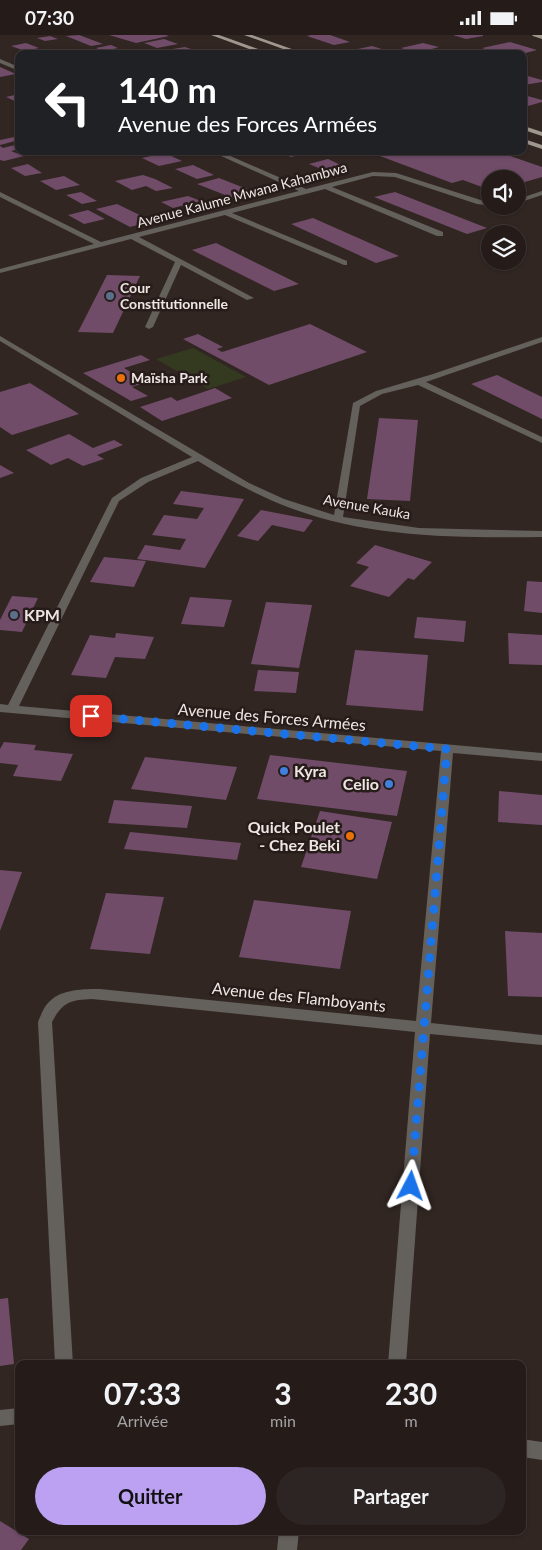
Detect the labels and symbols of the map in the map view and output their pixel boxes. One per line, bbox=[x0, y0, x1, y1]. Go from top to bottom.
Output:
street label: Avenue Kalume Mwana Kahambwa bbox=[135, 158, 349, 231]
place label: Cour Constitutionnelle bbox=[120, 279, 229, 312]
marker: Cour Constitutionnelle bbox=[104, 290, 116, 302]
place label: Maïsha Park bbox=[131, 369, 208, 386]
marker: Maïsha Park bbox=[115, 372, 127, 384]
street label: Avenue Kauka bbox=[322, 490, 412, 523]
place label: KPM bbox=[24, 605, 60, 624]
marker: KPM bbox=[8, 609, 20, 621]
pin bbox=[70, 695, 112, 737]
street label: Avenue des Forces Armées bbox=[177, 699, 367, 734]
place label: Kyra bbox=[294, 761, 327, 780]
marker: Kyra bbox=[278, 765, 290, 777]
place label: Celio bbox=[343, 774, 379, 793]
marker: Celio bbox=[383, 778, 395, 790]
place label: Quick Poulet - Chez Beki bbox=[248, 817, 340, 854]
marker: Quick Poulet - Chez Beki bbox=[344, 830, 356, 842]
street label: Avenue des Flamboyants bbox=[211, 978, 387, 1015]
position arrow bbox=[384, 1159, 436, 1211]

